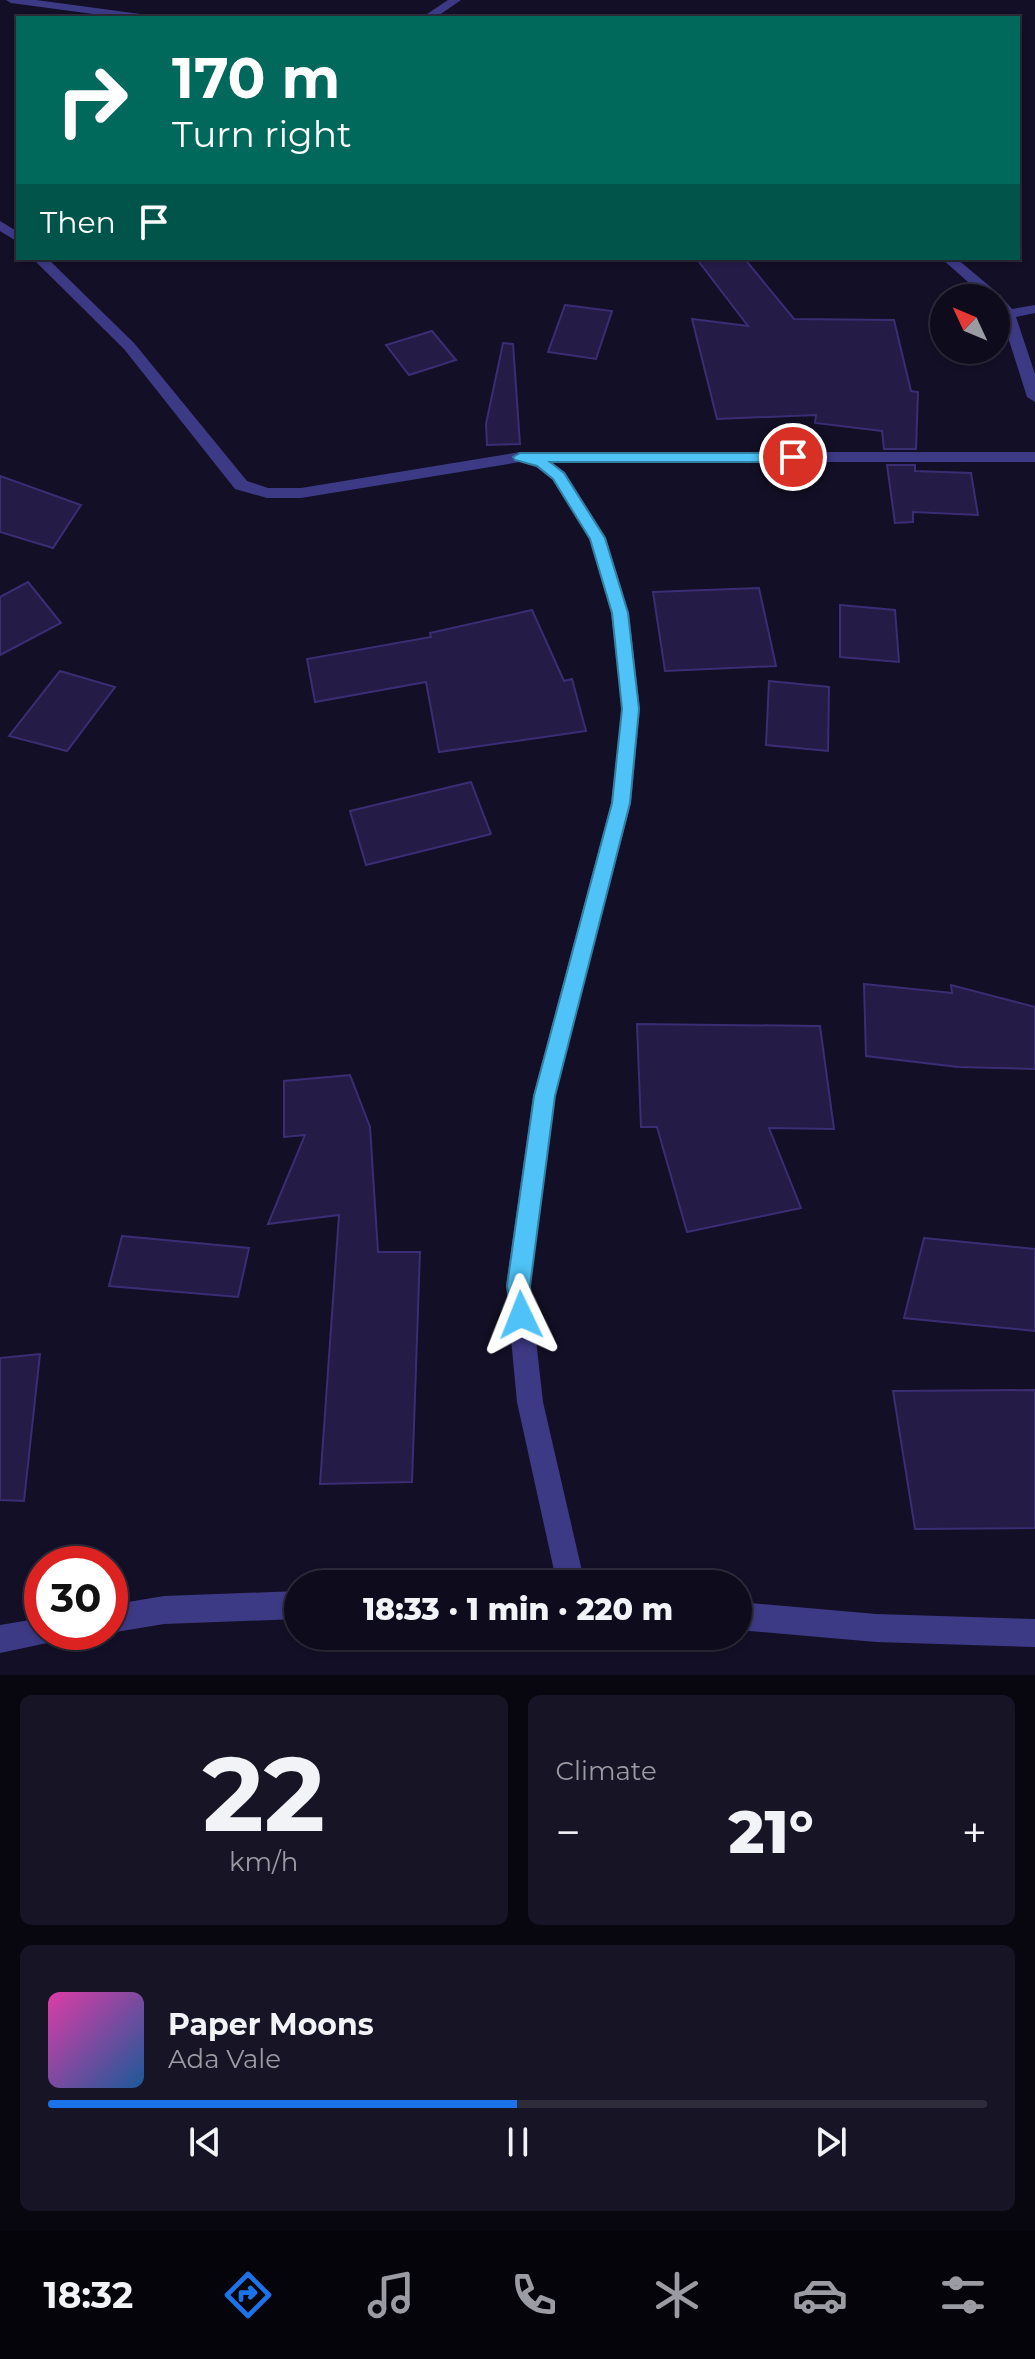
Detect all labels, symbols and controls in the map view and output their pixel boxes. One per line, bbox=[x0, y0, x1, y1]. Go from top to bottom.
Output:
text: 170 m bbox=[172, 44, 340, 112]
icon: right bbox=[40, 48, 144, 152]
text: Turn right bbox=[172, 112, 352, 156]
icon: arrive bbox=[132, 200, 176, 244]
text: Then bbox=[40, 204, 116, 241]
north arrow bbox=[930, 284, 1010, 364]
map controls bbox=[930, 284, 1010, 364]
pin bbox=[759, 423, 827, 491]
icon: arrive bbox=[771, 435, 815, 479]
position arrow bbox=[479, 1273, 563, 1357]
speed limit sign: 30 bbox=[24, 1546, 128, 1650]
text: 18:33 · 1 min · 220 m bbox=[363, 1591, 673, 1628]
text: 22 bbox=[202, 1730, 325, 1857]
text: Climate bbox=[556, 1755, 657, 1787]
text: 21° bbox=[729, 1795, 814, 1868]
text: − bbox=[556, 1805, 581, 1859]
text: + bbox=[962, 1805, 987, 1859]
text: km/h bbox=[229, 1846, 298, 1878]
text: Paper Moons bbox=[168, 2006, 374, 2043]
text: Ada Vale bbox=[168, 2043, 281, 2075]
icon: previous bbox=[183, 2120, 227, 2164]
icon: pause bbox=[496, 2120, 540, 2164]
icon: next bbox=[809, 2120, 853, 2164]
icon: directions bbox=[220, 2267, 276, 2323]
icon: music bbox=[363, 2267, 419, 2323]
icon: phone bbox=[506, 2267, 562, 2323]
icon: climate bbox=[649, 2267, 705, 2323]
icon: car bbox=[792, 2267, 848, 2323]
icon: filters bbox=[935, 2267, 991, 2323]
text: 18:32 bbox=[44, 2273, 133, 2317]

